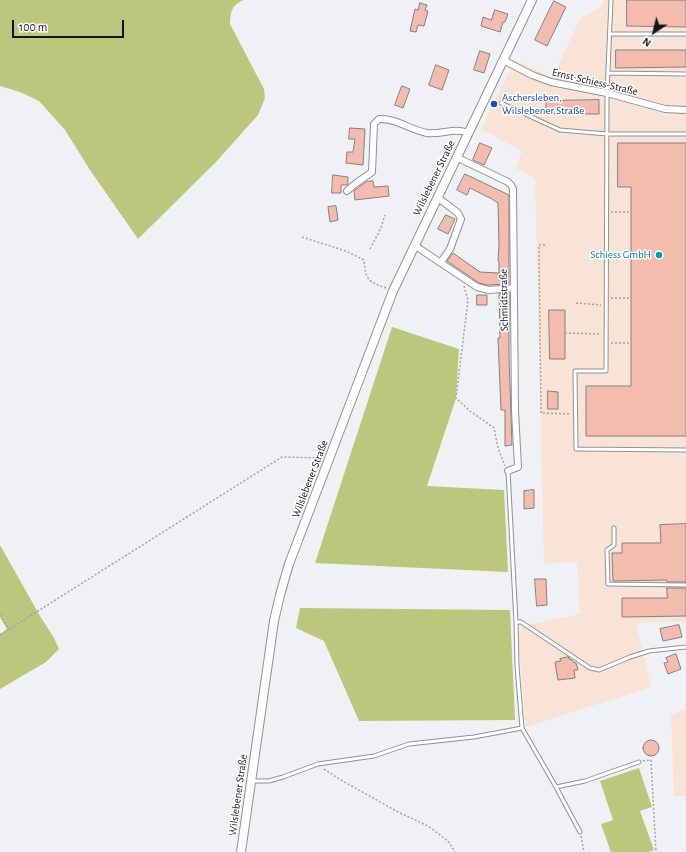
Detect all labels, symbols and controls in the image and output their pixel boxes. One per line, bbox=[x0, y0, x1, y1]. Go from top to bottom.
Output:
scale bar bbox=[14, 12, 126, 38]
north arrow bbox=[634, 12, 674, 52]
text: 100 m bbox=[19, 21, 47, 33]
text: N bbox=[641, 36, 653, 49]
street label: Ernst-Schiess-Straße bbox=[551, 66, 639, 98]
place label: Aschersleben, Wilslebener Straße bbox=[502, 91, 584, 117]
marker: Aschersleben, Wilslebener Straße bbox=[489, 99, 499, 109]
street label: Wilslebener Straße bbox=[410, 138, 458, 218]
place label: Schiess GmbH bbox=[590, 248, 651, 262]
marker: Schiess GmbH bbox=[654, 250, 664, 260]
street label: Schmidtstraße bbox=[497, 269, 511, 331]
street label: Wilslebener Straße bbox=[289, 438, 331, 520]
street label: Wilslebener Straße bbox=[226, 753, 250, 837]

